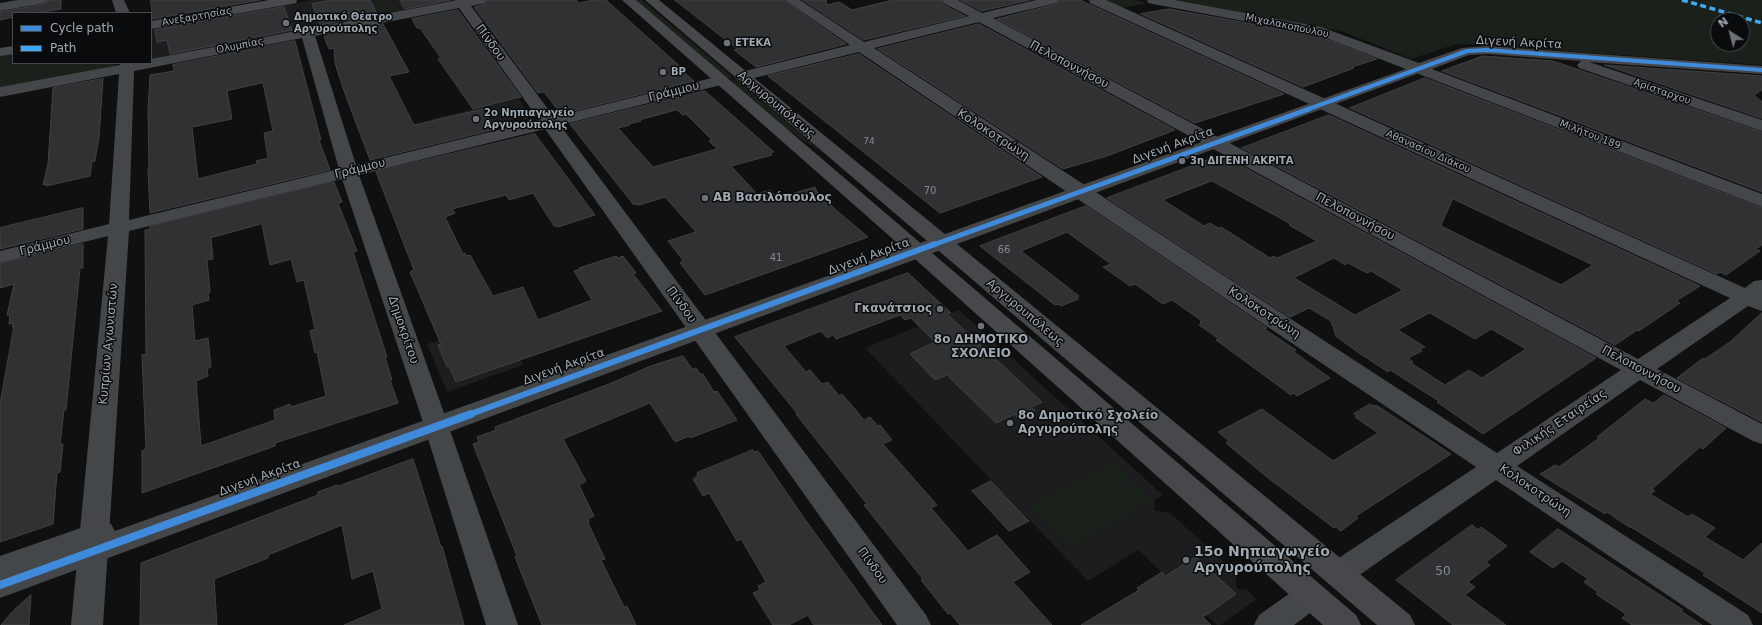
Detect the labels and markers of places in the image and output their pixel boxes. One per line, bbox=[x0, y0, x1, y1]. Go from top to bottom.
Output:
place label: Δημοτικό Θέατρο Αργυρούπολης bbox=[294, 11, 392, 34]
marker: Δημοτικό Θέατρο Αργυρούπολης bbox=[281, 18, 291, 28]
place label: ΕΤΕΚΑ bbox=[735, 37, 771, 49]
marker: ΕΤΕΚΑ bbox=[722, 38, 732, 48]
place label: BP bbox=[671, 66, 686, 78]
marker: BP bbox=[658, 67, 668, 77]
place label: 2ο Νηπιαγωγείο Αργυρούπολης bbox=[484, 107, 574, 130]
marker: 2ο Νηπιαγωγείο Αργυρούπολης bbox=[471, 114, 481, 124]
place label: 3η ΔΙΓΕΝΗ ΑΚΡΙΤΑ bbox=[1190, 155, 1294, 167]
marker: 3η ΔΙΓΕΝΗ ΑΚΡΙΤΑ bbox=[1177, 156, 1187, 166]
place label: ΑΒ Βασιλόπουλος bbox=[713, 191, 832, 205]
marker: ΑΒ Βασιλόπουλος bbox=[700, 193, 710, 203]
place label: Γκανάτσιος bbox=[854, 302, 932, 316]
marker: Γκανάτσιος bbox=[935, 304, 945, 314]
marker: 8ο ΔΗΜΟΤΙΚΟ ΣΧΟΛΕΙΟ bbox=[976, 321, 986, 331]
place label: 8ο ΔΗΜΟΤΙΚΟ ΣΧΟΛΕΙΟ bbox=[934, 333, 1028, 361]
place label: 8ο Δημοτικό Σχολείο Αργυρούπολης bbox=[1018, 409, 1158, 437]
marker: 8ο Δημοτικό Σχολείο Αργυρούπολης bbox=[1005, 418, 1015, 428]
place label: 15ο Νηπιαγωγείο Αργυρούπολης bbox=[1194, 544, 1330, 576]
marker: 15ο Νηπιαγωγείο Αργυρούπολης bbox=[1181, 555, 1191, 565]

